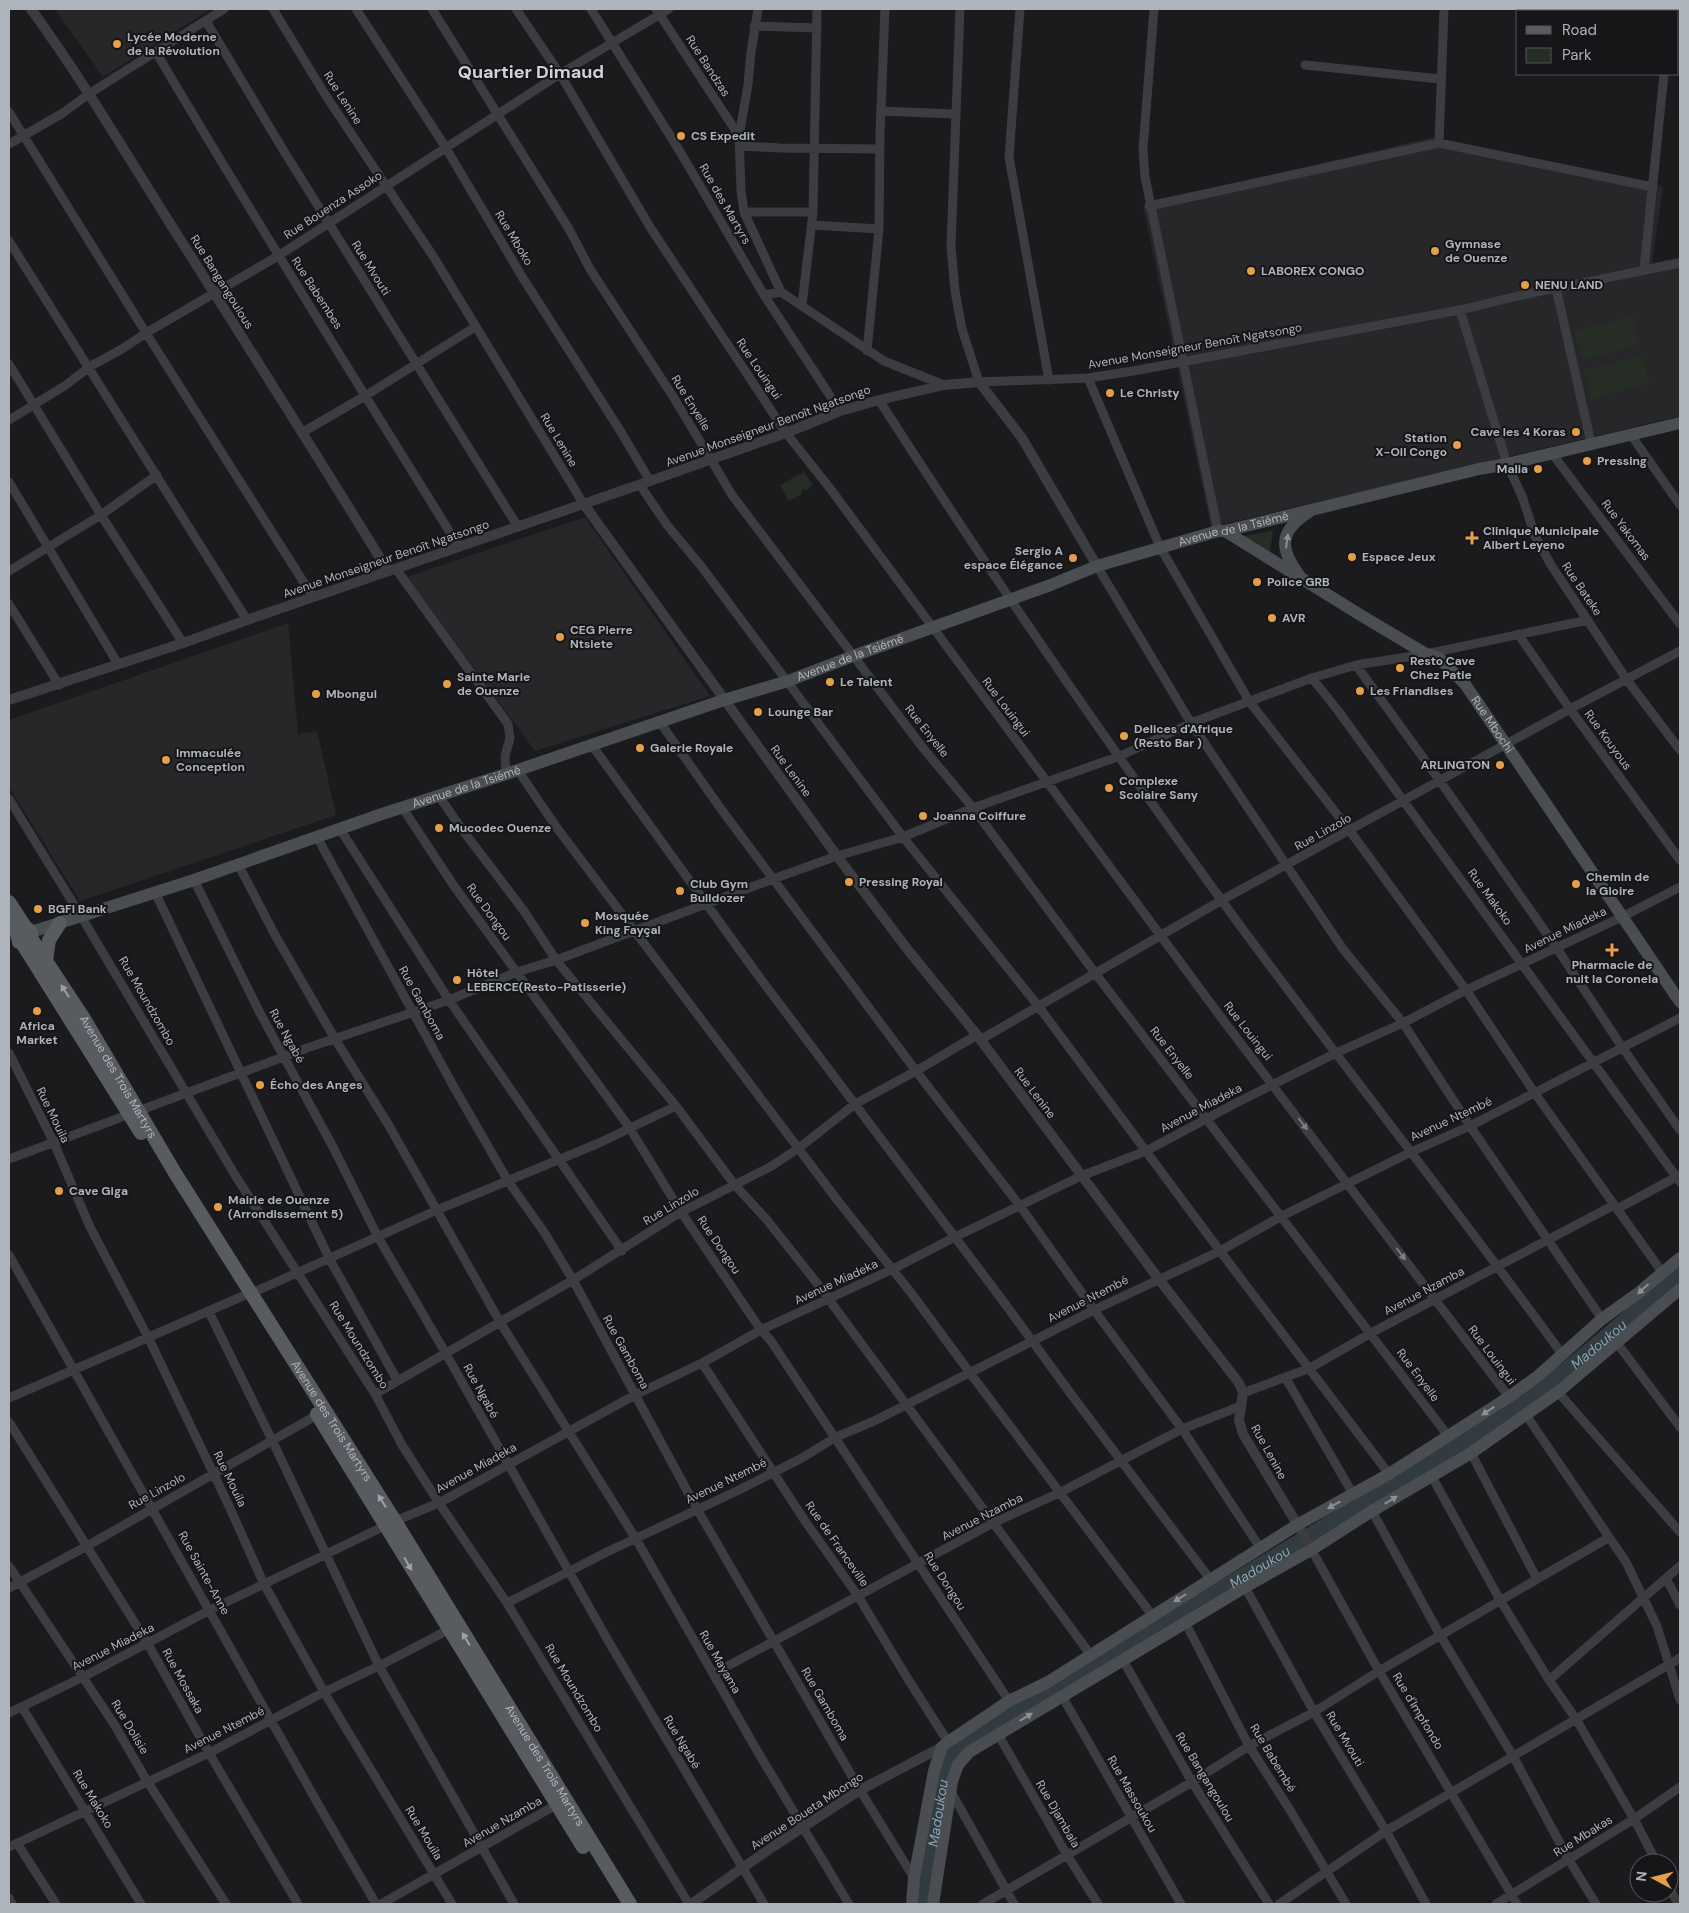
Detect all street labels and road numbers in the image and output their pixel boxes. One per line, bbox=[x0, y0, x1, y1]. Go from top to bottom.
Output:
street label: Rue Bandzas bbox=[682, 32, 734, 100]
street label: Rue Lenine bbox=[320, 68, 366, 128]
street label: Rue des Martyrs bbox=[695, 161, 755, 247]
street label: Rue Bouenza Assoko bbox=[281, 167, 385, 243]
street label: Rue Mboko bbox=[491, 208, 537, 268]
street label: Rue Bangangoulous bbox=[187, 232, 257, 332]
street label: Rue Mvouti bbox=[348, 238, 394, 298]
street label: Rue Babembes bbox=[288, 254, 346, 332]
street label: Avenue Monseigneur Benoît Ngatsongo bbox=[1087, 319, 1303, 373]
street label: Rue Louingui bbox=[733, 335, 785, 403]
street label: Rue Enyelle bbox=[668, 372, 714, 434]
street label: Avenue Monseigneur Benoît Ngatsongo bbox=[663, 381, 873, 471]
street label: Rue Lenine bbox=[537, 410, 581, 470]
street label: Rue Yakomas bbox=[1598, 496, 1654, 564]
street label: Avenue de la Tsiémé bbox=[1176, 508, 1290, 550]
street label: Avenue Monseigneur Benoît Ngatsongo bbox=[281, 516, 491, 602]
street label: Rue Bateke bbox=[1558, 559, 1606, 619]
street label: Avenue de la Tsiémé bbox=[794, 630, 906, 685]
street label: Rue Louingui bbox=[978, 674, 1034, 740]
street label: Rue Mbochi bbox=[1467, 693, 1517, 756]
street label: Rue Enyelle bbox=[901, 701, 953, 761]
street label: Rue Kouyous bbox=[1581, 707, 1635, 773]
street label: Rue Lenine bbox=[767, 742, 815, 800]
street label: Avenue de la Tsiémé bbox=[410, 762, 523, 812]
street label: Rue Linzolo bbox=[1292, 810, 1354, 854]
street label: Rue Makoko bbox=[1464, 866, 1516, 928]
street label: Rue Dongou bbox=[463, 880, 515, 944]
street label: Avenue Miadeka bbox=[1521, 903, 1609, 957]
street label: Rue Moundzombo bbox=[115, 954, 179, 1048]
street label: Rue Gamboma bbox=[395, 963, 449, 1043]
street label: Rue Louingui bbox=[1220, 998, 1276, 1064]
street label: Rue Ngabé bbox=[265, 1006, 309, 1066]
street label: Avenue des Trois Martyrs bbox=[76, 1012, 161, 1141]
street label: Rue Enyelle bbox=[1146, 1023, 1198, 1083]
street label: Rue Lenine bbox=[1010, 1064, 1060, 1122]
street label: Avenue Miadeka bbox=[1157, 1080, 1245, 1136]
street label: Rue Mouila bbox=[33, 1084, 73, 1146]
street label: Avenue Ntembé bbox=[1407, 1093, 1495, 1145]
street label: Rue Linzolo bbox=[640, 1183, 702, 1229]
street label: Rue Dongou bbox=[694, 1213, 744, 1277]
street label: Avenue Miadeka bbox=[792, 1256, 880, 1308]
street label: Avenue Nzamba bbox=[1381, 1263, 1467, 1319]
street label: Avenue Ntembé bbox=[1045, 1272, 1131, 1326]
street label: Rue Moundzombo bbox=[326, 1298, 392, 1392]
street label: Rue Gamboma bbox=[599, 1312, 653, 1392]
street label: Rue Louingui bbox=[1464, 1322, 1520, 1388]
street label: Rue Enyelle bbox=[1393, 1345, 1443, 1405]
street label: Avenue des Trois Martyrs bbox=[288, 1357, 376, 1484]
street label: Rue Ngabé bbox=[459, 1361, 503, 1421]
street label: Rue Lenine bbox=[1247, 1422, 1291, 1482]
street label: Avenue Miadeka bbox=[433, 1439, 519, 1497]
street label: Rue Mouila bbox=[210, 1448, 250, 1510]
street label: Avenue Ntembé bbox=[683, 1454, 769, 1508]
street label: Rue Linzolo bbox=[126, 1469, 188, 1513]
street label: Avenue Nzamba bbox=[939, 1490, 1025, 1544]
street label: Rue de Franceville bbox=[802, 1498, 873, 1590]
street label: Rue Sainte-Anne bbox=[174, 1528, 234, 1618]
street label: Rue Dongou bbox=[920, 1549, 970, 1613]
street label: Avenue Miadeka bbox=[69, 1619, 157, 1675]
street label: Rue Mayama bbox=[695, 1627, 745, 1697]
street label: Rue Moundzombo bbox=[541, 1641, 607, 1735]
street label: Rue Mossaka bbox=[158, 1645, 208, 1717]
street label: Rue Gamboma bbox=[798, 1664, 852, 1744]
street label: Rue d'Impfondo bbox=[1389, 1670, 1447, 1752]
street label: Rue Dolisie bbox=[108, 1697, 153, 1757]
street label: Avenue des Trois Martyrs bbox=[501, 1701, 588, 1829]
street label: Avenue Ntembé bbox=[181, 1703, 267, 1757]
street label: Rue Mvouti bbox=[1322, 1708, 1368, 1770]
street label: Rue Ngabé bbox=[660, 1712, 704, 1772]
street label: Rue Babembé bbox=[1246, 1721, 1300, 1795]
street label: Rue Bangangoulou bbox=[1172, 1729, 1238, 1825]
street label: Rue Massoukou bbox=[1104, 1753, 1161, 1835]
street label: Rue Makoko bbox=[69, 1767, 117, 1831]
street label: Avenue Boueta Mbongo bbox=[748, 1769, 866, 1853]
street label: Rue Djambala bbox=[1032, 1777, 1084, 1851]
street label: Avenue Nzamba bbox=[459, 1793, 545, 1851]
street label: Rue Mouila bbox=[402, 1803, 446, 1863]
street label: Rue Mbakas bbox=[1550, 1812, 1616, 1860]

